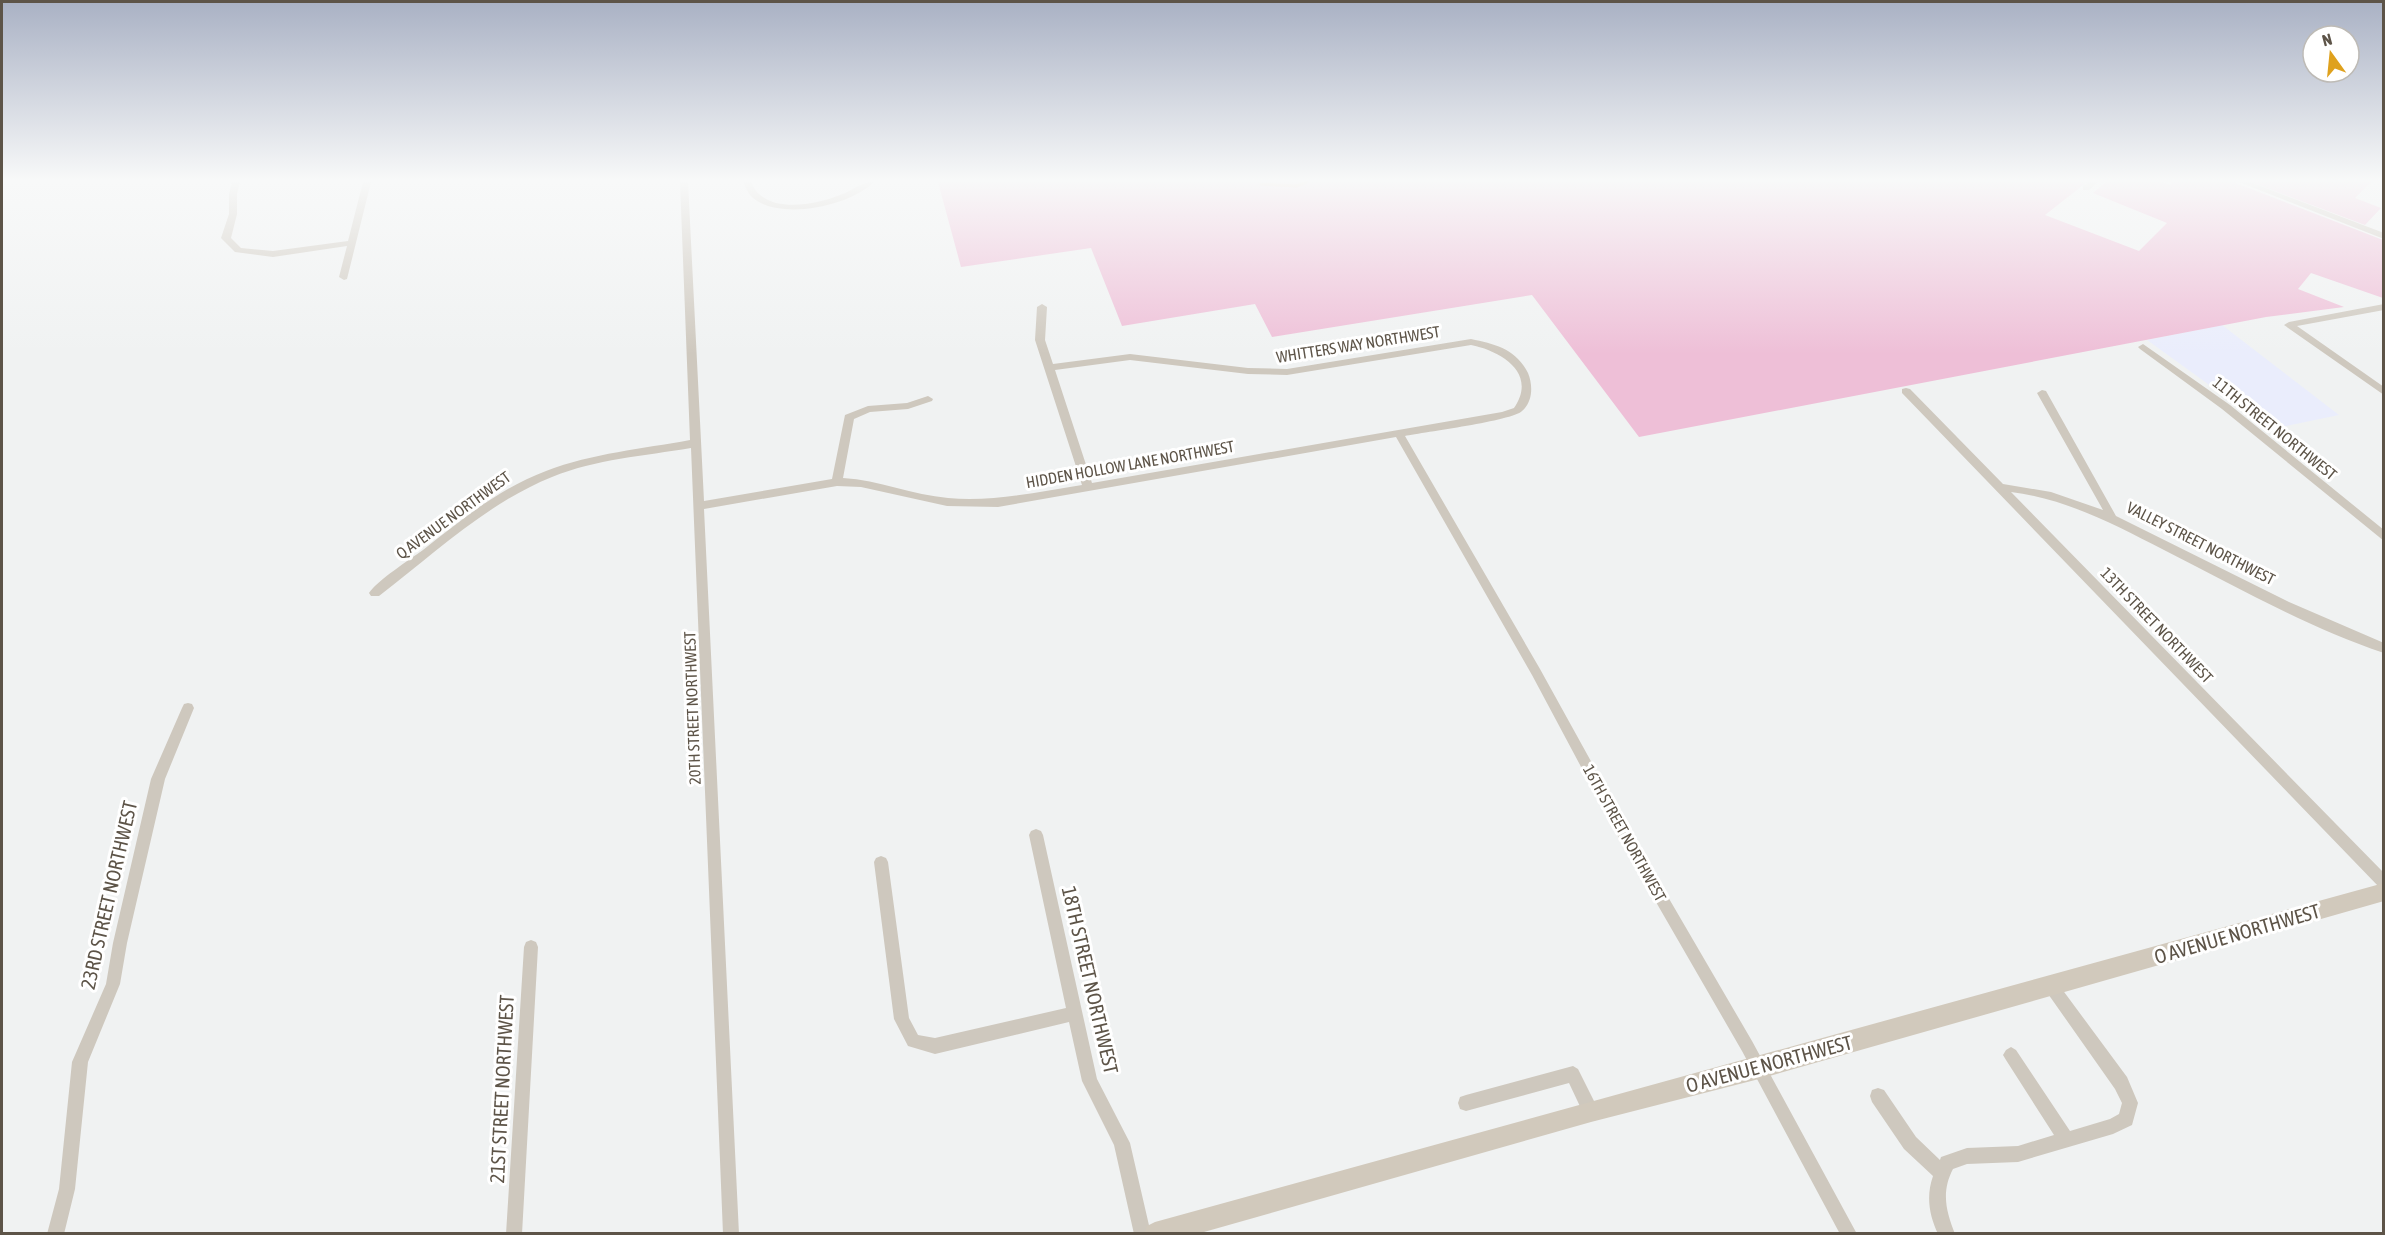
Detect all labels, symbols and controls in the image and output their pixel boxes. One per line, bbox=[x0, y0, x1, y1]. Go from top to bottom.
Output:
north arrow bbox=[2301, 24, 2361, 84]
text: N bbox=[2320, 30, 2334, 49]
street label: WHITTERS WAY NORTHWEST bbox=[1275, 322, 1441, 366]
street label: 11TH STREET NORTHWEST bbox=[2210, 373, 2340, 483]
street label: HIDDEN HOLLOW LANE NORTHWEST bbox=[1024, 437, 1236, 491]
street label: Q AVENUE NORTHWEST bbox=[392, 467, 514, 563]
street label: VALLEY STREET NORTHWEST bbox=[2124, 498, 2278, 588]
street label: 13TH STREET NORTHWEST bbox=[2097, 564, 2217, 686]
street label: 20TH STREET NORTHWEST bbox=[680, 631, 704, 785]
street label: 16TH STREET NORTHWEST bbox=[1580, 762, 1670, 904]
street label: 23RD STREET NORTHWEST bbox=[76, 798, 141, 991]
street label: 18TH STREET NORTHWEST bbox=[1058, 884, 1123, 1076]
street label: O AVENUE NORTHWEST bbox=[2151, 899, 2322, 968]
street label: 21ST STREET NORTHWEST bbox=[485, 994, 518, 1184]
street label: O AVENUE NORTHWEST bbox=[1683, 1030, 1855, 1097]

